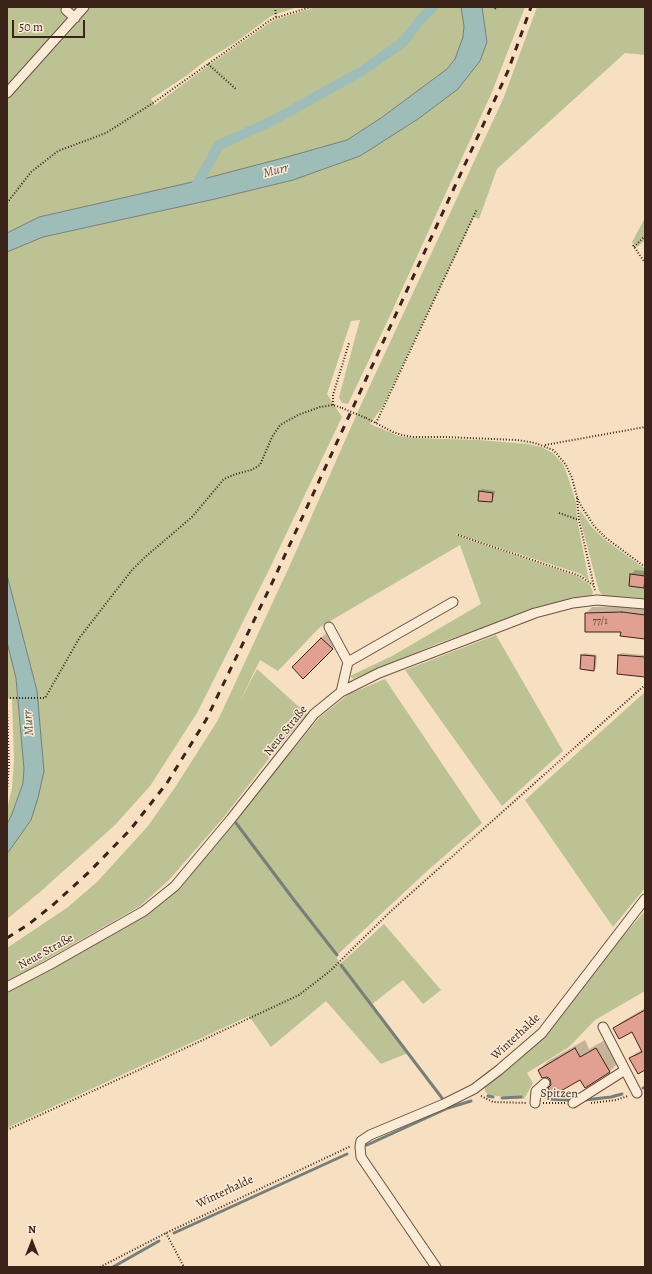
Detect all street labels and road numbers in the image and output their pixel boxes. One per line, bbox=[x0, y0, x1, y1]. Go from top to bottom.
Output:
street label: Neue Straße bbox=[261, 703, 311, 759]
street label: Neue Straße bbox=[16, 931, 76, 973]
street label: Winterhalde bbox=[489, 1011, 543, 1063]
street label: Spitzen bbox=[540, 1086, 578, 1102]
street label: Winterhalde bbox=[194, 1173, 256, 1211]

